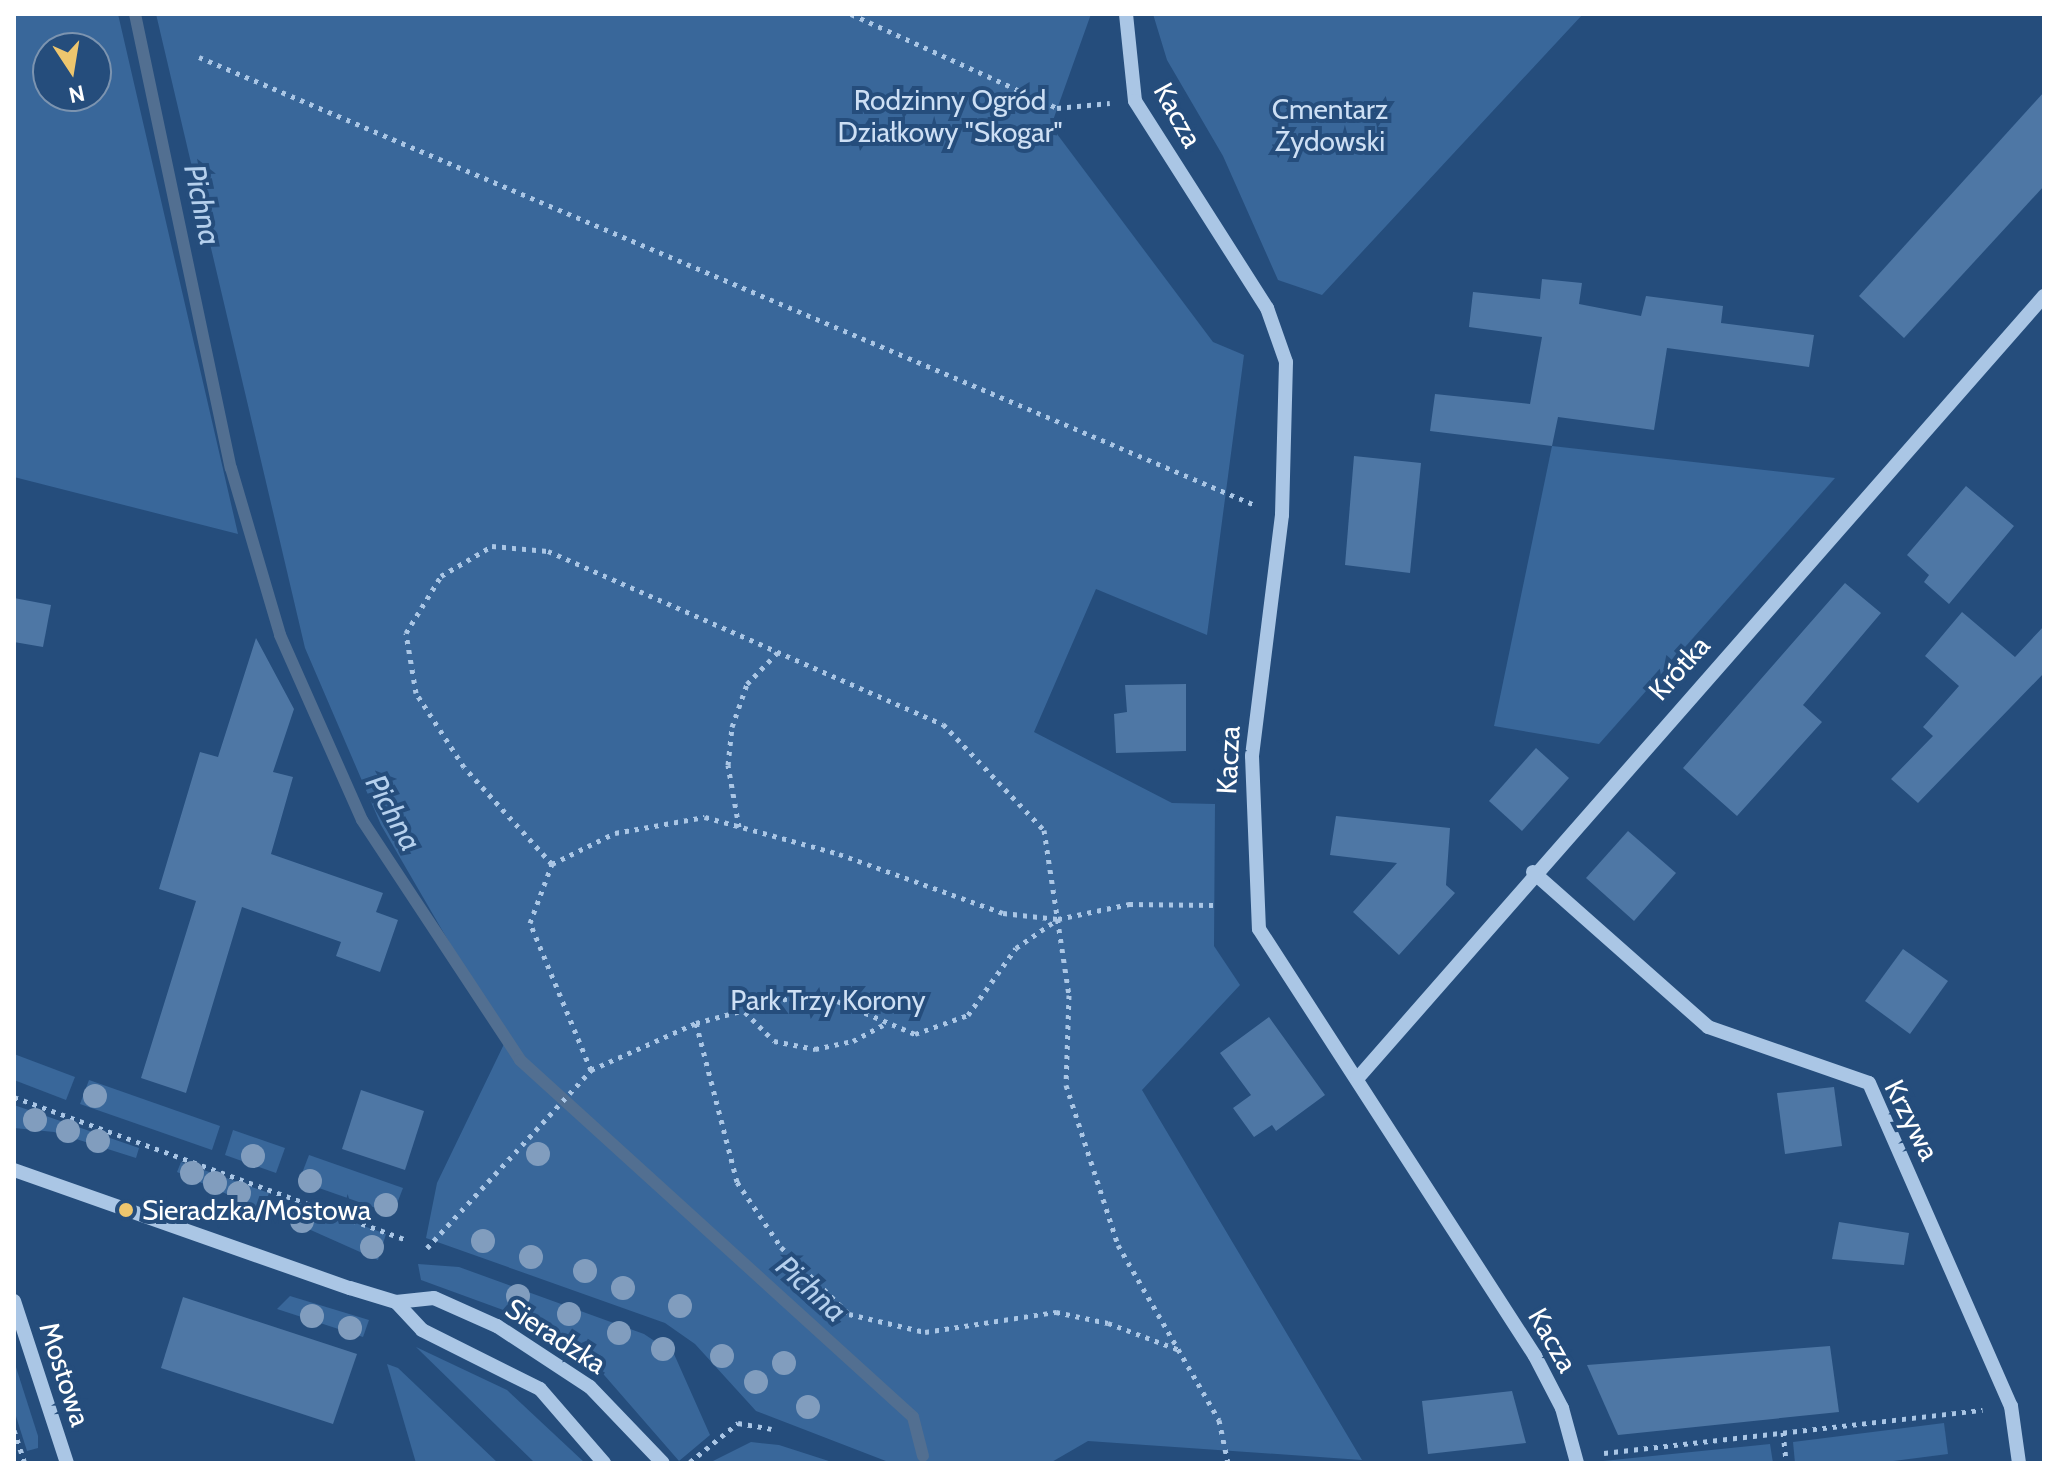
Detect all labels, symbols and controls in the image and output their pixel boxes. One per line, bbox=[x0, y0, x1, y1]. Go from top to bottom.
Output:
north arrow bbox=[32, 32, 112, 112]
street label: Kacza bbox=[1147, 77, 1209, 153]
text: N bbox=[66, 79, 87, 109]
park label: Rodzinny Ogród Działkowy "Skogar" bbox=[837, 83, 1063, 149]
park label: Cmentarz Żydowski bbox=[1272, 92, 1388, 158]
water label: Pichna bbox=[176, 161, 228, 249]
street label: Krótka bbox=[1641, 629, 1717, 707]
street label: Kacza bbox=[1209, 725, 1247, 795]
water label: Pichna bbox=[357, 769, 429, 857]
park label: Park Trzy Korony bbox=[730, 983, 926, 1017]
street label: Krzywa bbox=[1878, 1074, 1946, 1166]
place label: Sieradzka/Mostowa bbox=[142, 1193, 371, 1227]
marker: Sieradzka/Mostowa bbox=[117, 1201, 135, 1219]
water label: Pichna bbox=[769, 1248, 853, 1330]
street label: Sieradzka bbox=[499, 1291, 613, 1381]
street label: Kacza bbox=[1521, 1302, 1585, 1378]
street label: Mostowa bbox=[32, 1318, 98, 1430]

